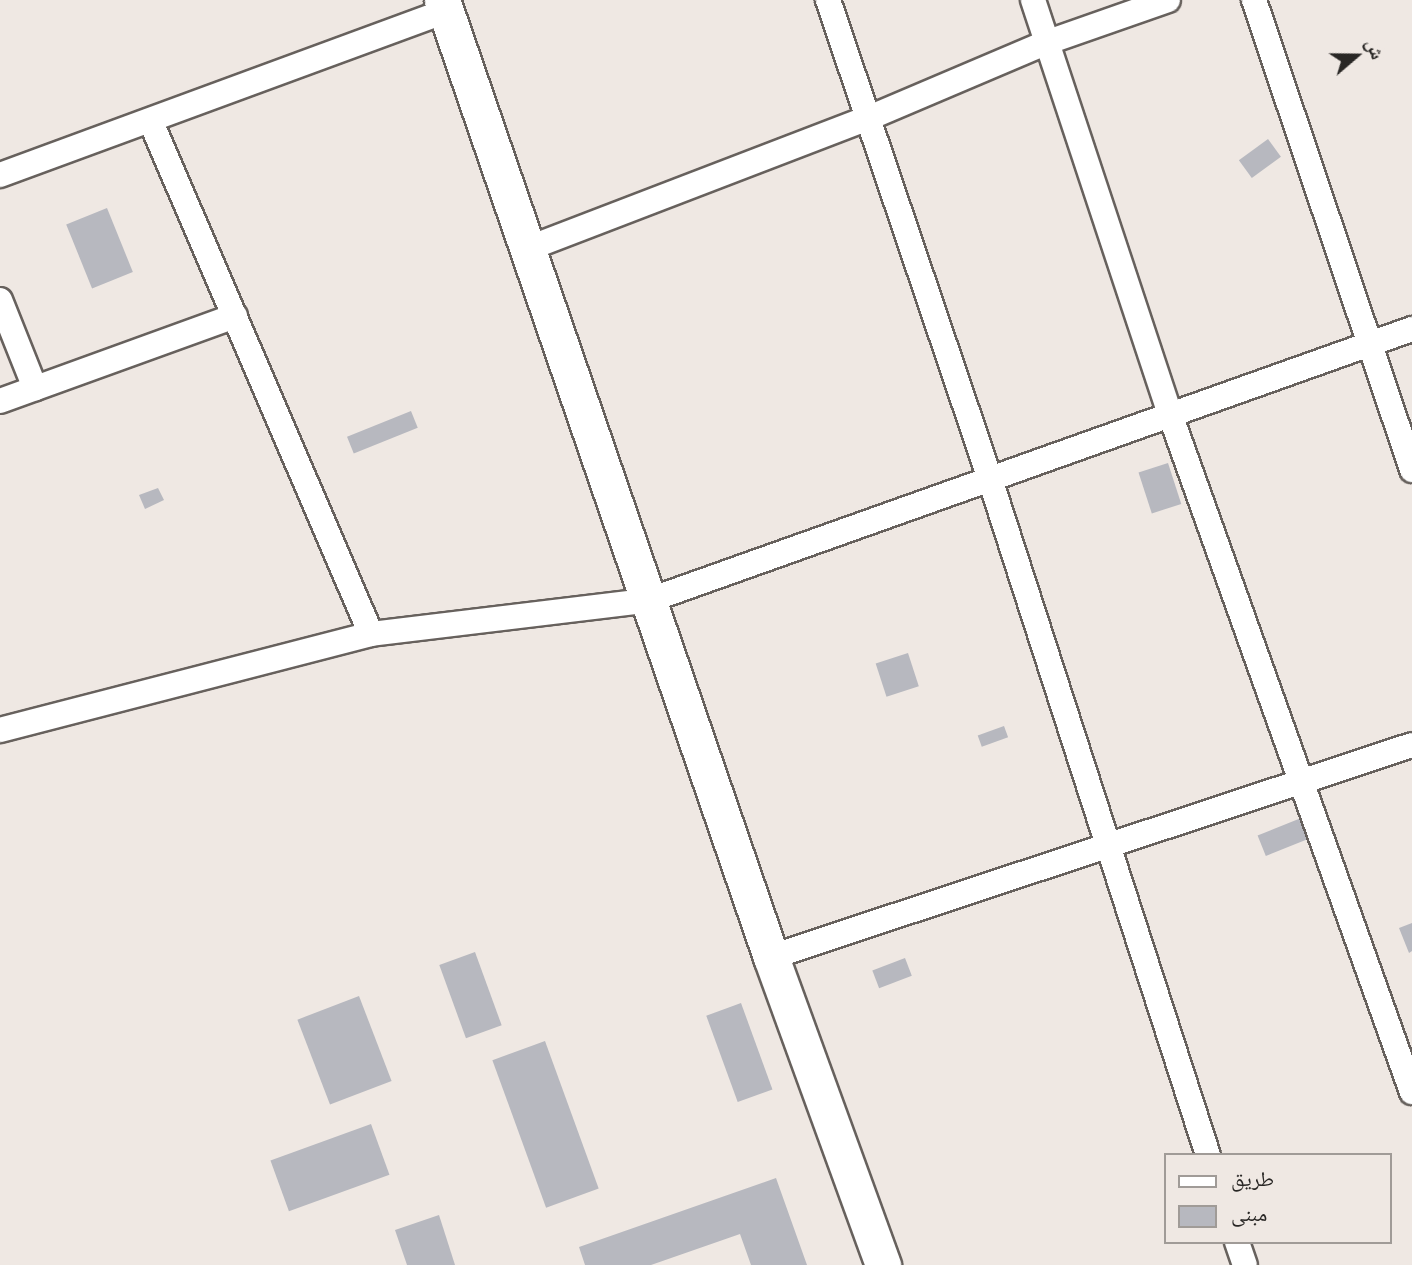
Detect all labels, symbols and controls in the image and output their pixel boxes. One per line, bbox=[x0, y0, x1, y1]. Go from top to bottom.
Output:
north arrow bbox=[1321, 21, 1391, 91]
text: ش bbox=[1361, 35, 1391, 62]
legend bbox=[1164, 1153, 1391, 1244]
text: طريق bbox=[1231, 1164, 1274, 1192]
text: مبنى bbox=[1231, 1199, 1267, 1227]

